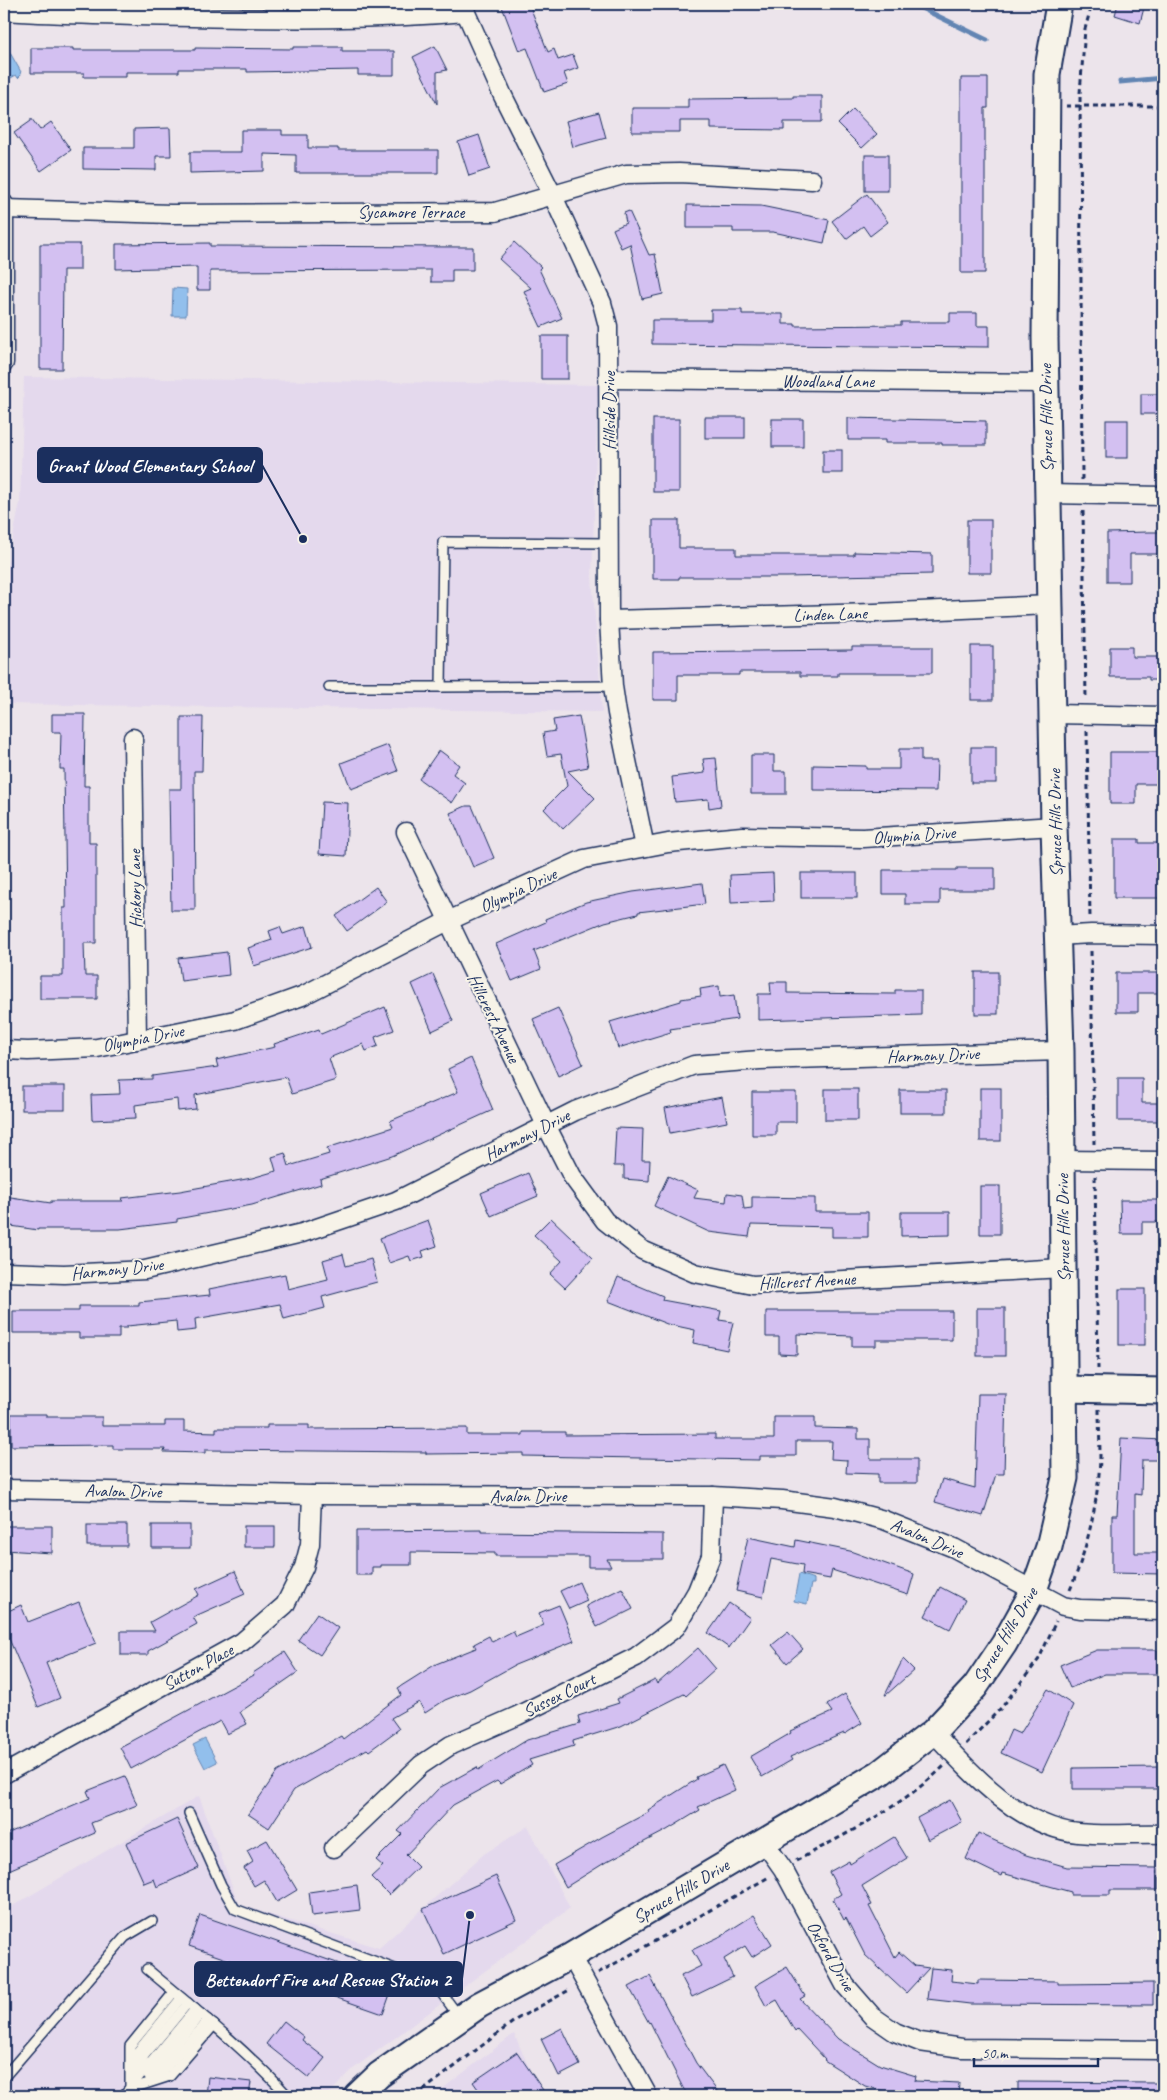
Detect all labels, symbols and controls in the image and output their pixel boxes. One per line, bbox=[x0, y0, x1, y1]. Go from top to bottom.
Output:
street label: Sycamore Terrace bbox=[358, 201, 466, 223]
street label: Spruce Hills Drive bbox=[1034, 363, 1058, 472]
street label: Woodland Lane bbox=[782, 370, 875, 392]
street label: Hillside Drive bbox=[598, 371, 620, 450]
callout: Grant Wood Elementary School bbox=[38, 448, 262, 482]
text: Grant Wood Elementary School bbox=[48, 454, 256, 478]
street label: Linden Lane bbox=[793, 602, 868, 626]
street label: Spruce Hills Drive bbox=[1043, 768, 1067, 877]
street label: Olympia Drive bbox=[872, 821, 957, 849]
street label: Hickory Lane bbox=[123, 848, 147, 929]
street label: Olympia Drive bbox=[476, 862, 561, 917]
street label: Hillcrest Avenue bbox=[463, 970, 526, 1067]
street label: Olympia Drive bbox=[100, 1019, 187, 1057]
street label: Harmony Drive bbox=[886, 1042, 981, 1068]
street label: Harmony Drive bbox=[481, 1104, 574, 1166]
street label: Spruce Hills Drive bbox=[1051, 1173, 1075, 1282]
street label: Harmony Drive bbox=[70, 1253, 165, 1285]
street label: Hillcrest Avenue bbox=[758, 1267, 857, 1295]
street label: Avalon Drive bbox=[84, 1479, 163, 1503]
street label: Avalon Drive bbox=[490, 1485, 567, 1507]
street label: Avalon Drive bbox=[887, 1513, 968, 1564]
street label: Spruce Hills Drive bbox=[968, 1582, 1043, 1687]
street label: Sutton Place bbox=[159, 1638, 238, 1695]
street label: Sussex Court bbox=[519, 1667, 601, 1722]
street label: Spruce Hills Drive bbox=[629, 1853, 734, 1928]
street label: Oxford Drive bbox=[802, 1917, 860, 1996]
callout: Bettendorf Fire and Rescue Station 2 bbox=[195, 1962, 462, 1996]
text: Bettendorf Fire and Rescue Station 2 bbox=[205, 1968, 453, 1992]
scale bar bbox=[974, 2035, 1098, 2067]
text: 50 m bbox=[982, 2044, 1009, 2063]

